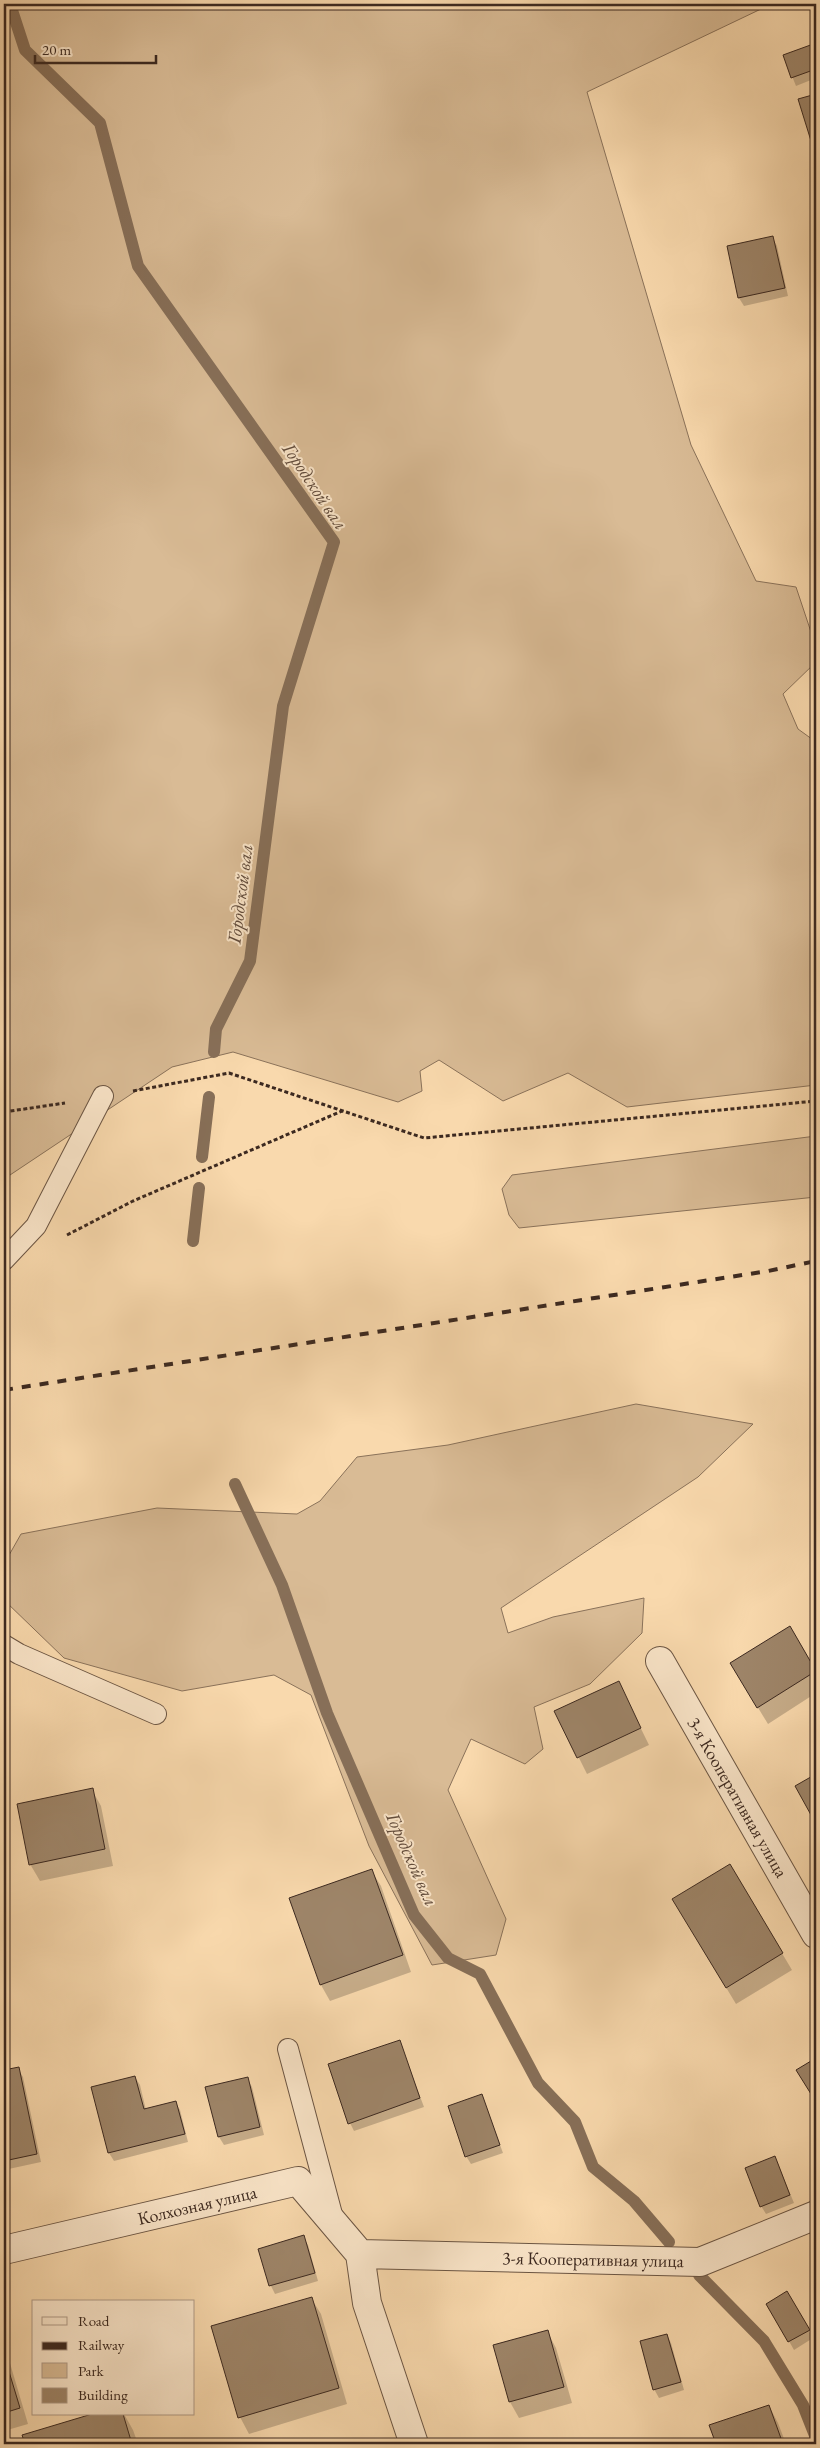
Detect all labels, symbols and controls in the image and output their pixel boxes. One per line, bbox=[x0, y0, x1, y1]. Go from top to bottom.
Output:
scale bar bbox=[35, 32, 156, 64]
text: 20 m bbox=[42, 40, 71, 59]
water label: Городской вал bbox=[276, 437, 353, 534]
water label: Городской вал bbox=[221, 843, 259, 946]
street label: 3-я Кооперативная улица bbox=[683, 1713, 794, 1882]
water label: Городской вал bbox=[380, 1807, 444, 1910]
street label: Колхозная улица bbox=[135, 2180, 260, 2230]
street label: 3-я Кооперативная улица bbox=[502, 2246, 685, 2272]
legend bbox=[32, 2300, 195, 2416]
text: Road bbox=[78, 2311, 110, 2330]
text: Railway bbox=[78, 2335, 125, 2354]
text: Park bbox=[78, 2361, 105, 2380]
text: Building bbox=[78, 2385, 128, 2404]

